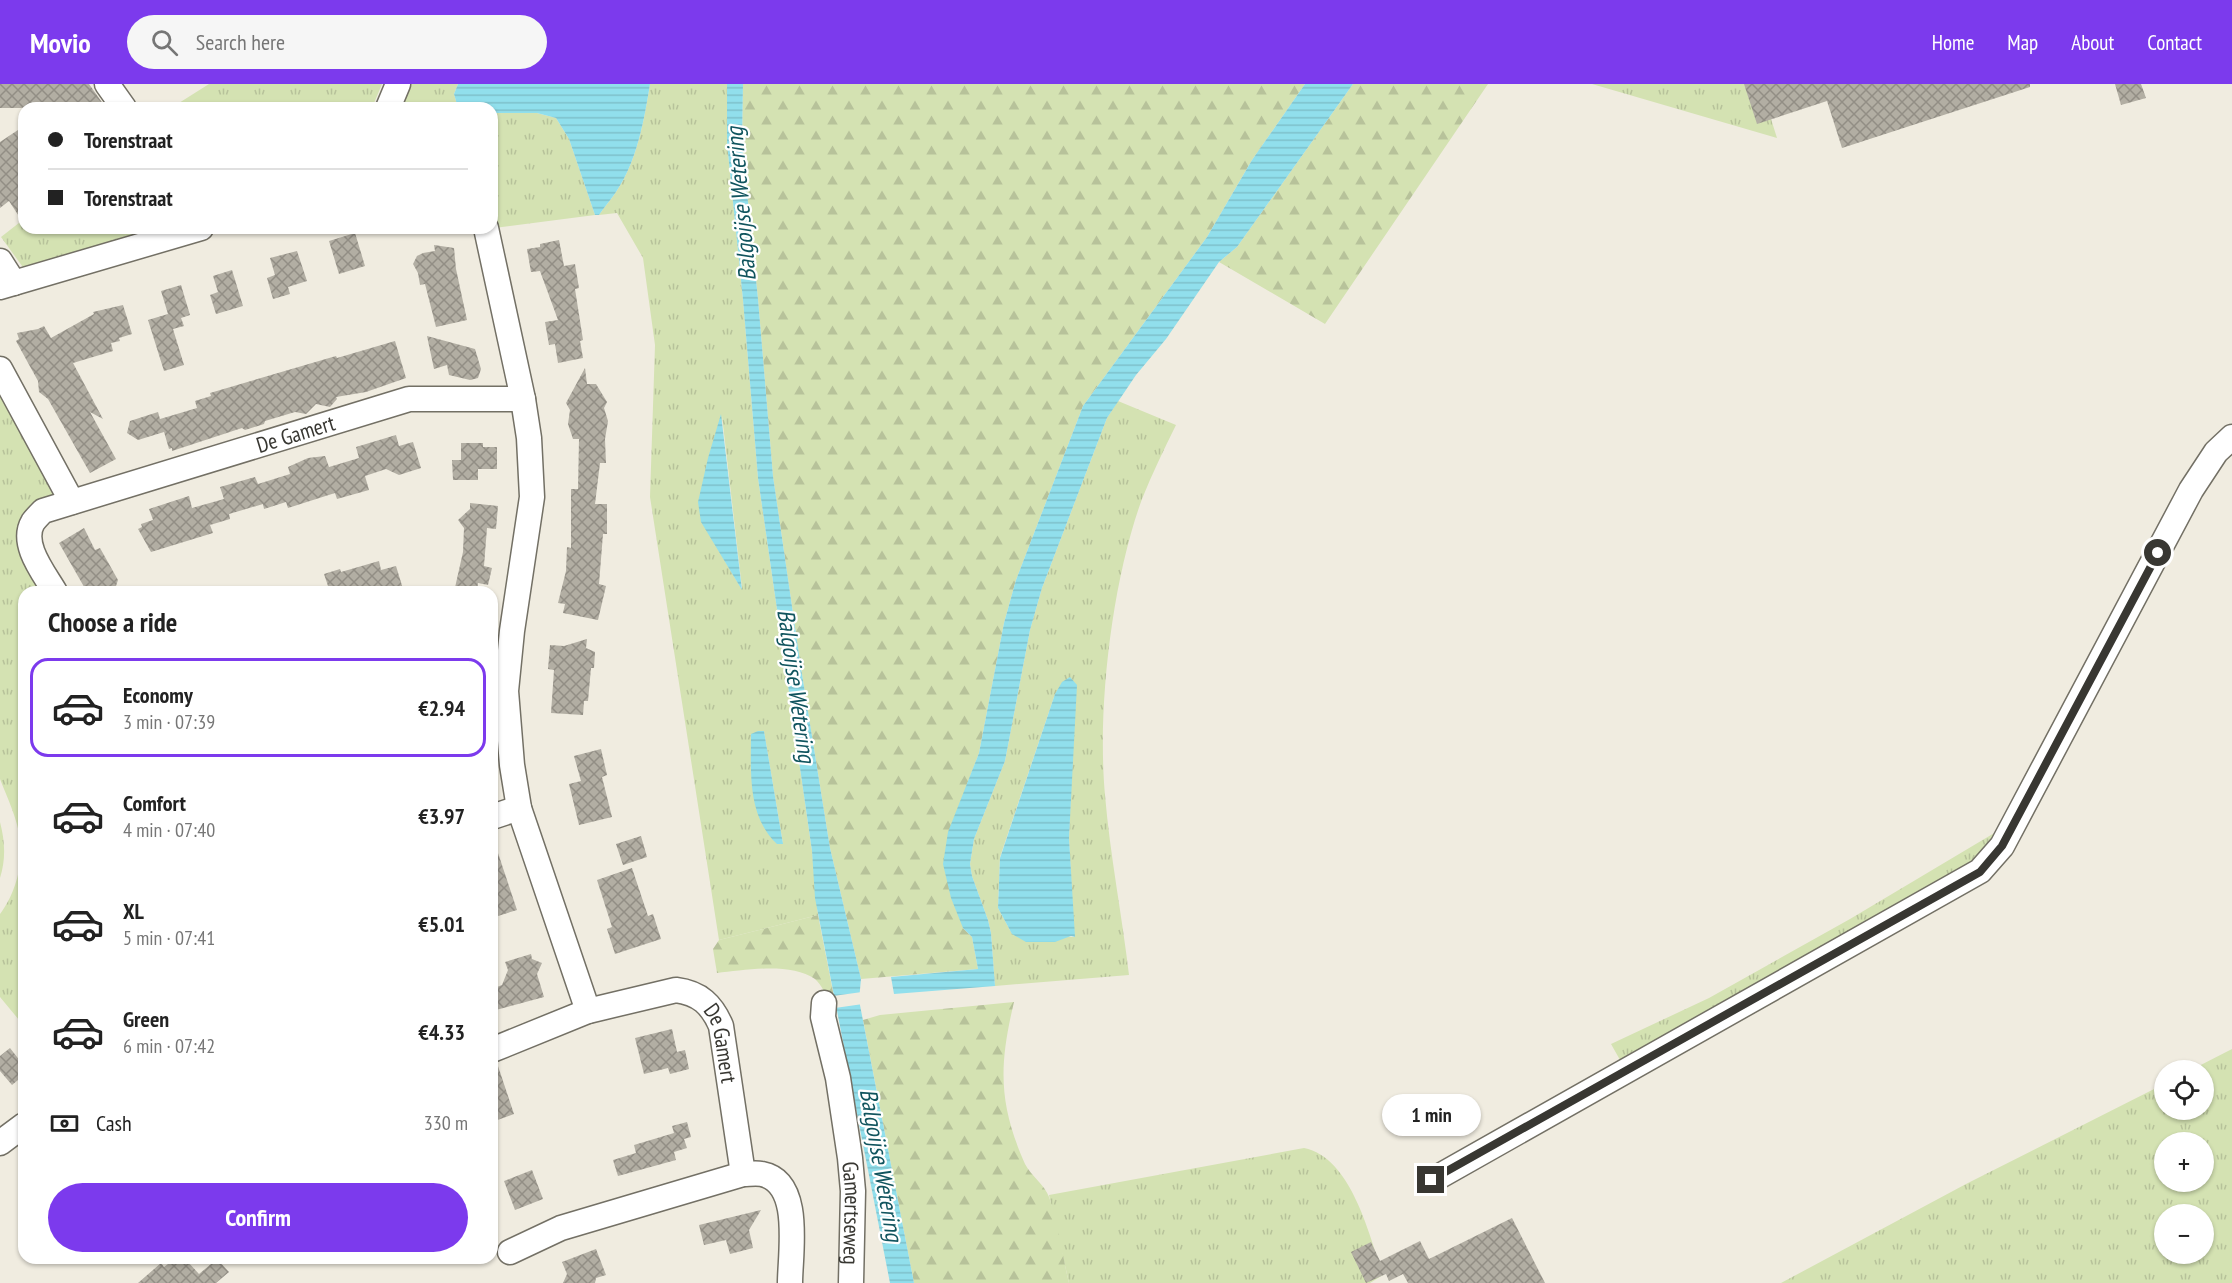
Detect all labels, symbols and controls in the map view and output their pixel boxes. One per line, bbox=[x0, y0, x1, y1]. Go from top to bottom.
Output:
search box bbox=[127, 15, 547, 69]
text: Movio bbox=[30, 24, 91, 61]
icon: search bbox=[148, 26, 181, 59]
text: Search here bbox=[196, 28, 285, 56]
text: Home bbox=[1932, 29, 1974, 56]
text: Map bbox=[2007, 29, 2038, 56]
text: About bbox=[2071, 29, 2114, 56]
text: Contact bbox=[2147, 29, 2202, 56]
water label: Balgoijse Wetering bbox=[718, 124, 763, 282]
text: Torenstraat bbox=[84, 126, 173, 154]
text: Torenstraat bbox=[84, 184, 173, 212]
street label: De Gamert bbox=[253, 408, 338, 459]
route start bbox=[2144, 539, 2171, 566]
text: Choose a ride bbox=[48, 605, 177, 639]
water label: Balgoijse Wetering bbox=[770, 607, 823, 766]
icon: car bbox=[51, 681, 105, 735]
text: Economy bbox=[123, 681, 193, 709]
text: €2.94 bbox=[418, 694, 465, 722]
text: 3 min · 07:39 bbox=[123, 709, 215, 735]
icon: car bbox=[51, 789, 105, 843]
text: Comfort bbox=[123, 789, 186, 817]
text: €3.97 bbox=[418, 802, 465, 830]
text: 4 min · 07:40 bbox=[123, 817, 215, 843]
icon: car bbox=[51, 897, 105, 951]
text: XL bbox=[123, 897, 144, 925]
text: €5.01 bbox=[418, 910, 465, 938]
text: 5 min · 07:41 bbox=[123, 925, 215, 951]
street label: De Gamert bbox=[698, 998, 743, 1085]
icon: car bbox=[51, 1005, 105, 1059]
text: Green bbox=[123, 1005, 169, 1033]
text: €4.33 bbox=[418, 1018, 465, 1046]
text: 6 min · 07:42 bbox=[123, 1033, 215, 1059]
map controls bbox=[2154, 1060, 2214, 1264]
button: locate bbox=[2154, 1060, 2214, 1120]
water label: Balgoijse Wetering bbox=[853, 1086, 910, 1245]
callout: 1 min bbox=[1382, 1093, 1480, 1135]
text: 1 min bbox=[1411, 1102, 1452, 1128]
icon: cash bbox=[48, 1107, 81, 1140]
text: Cash bbox=[96, 1109, 132, 1137]
text: 330 m bbox=[424, 1110, 468, 1136]
button: + bbox=[2154, 1132, 2214, 1192]
street label: Gamertseweg bbox=[836, 1160, 867, 1265]
route end bbox=[1417, 1166, 1444, 1193]
button: Confirm bbox=[48, 1183, 468, 1252]
button: − bbox=[2154, 1204, 2214, 1264]

